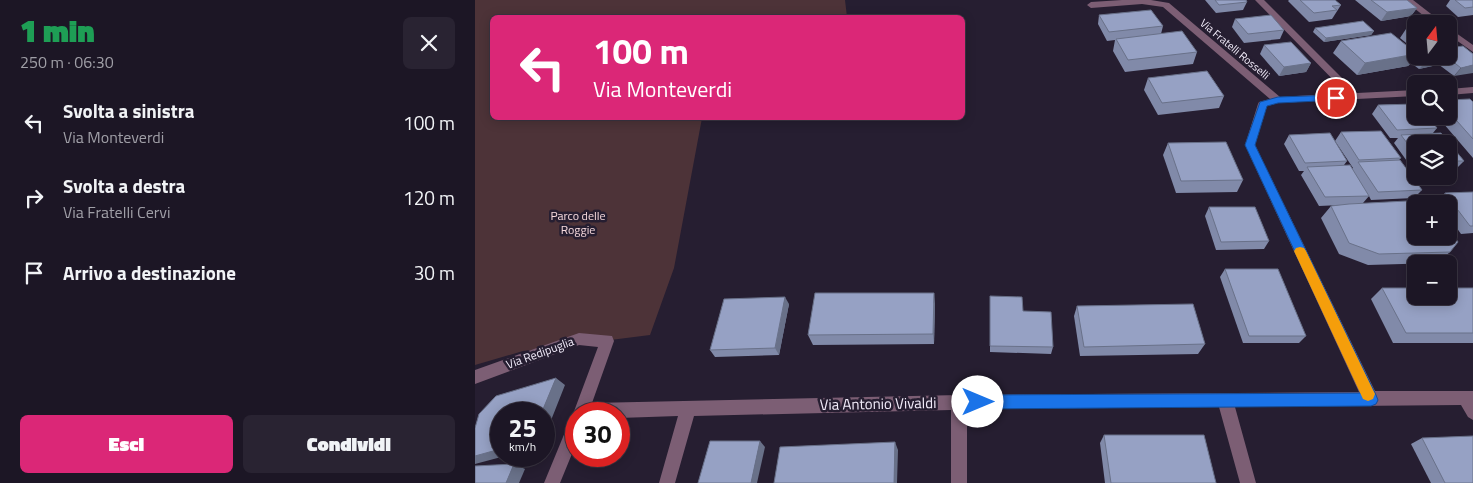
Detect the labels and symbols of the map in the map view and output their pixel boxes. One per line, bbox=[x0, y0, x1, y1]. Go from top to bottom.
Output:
street label: Via Fratelli Rosselli bbox=[1197, 15, 1273, 83]
north arrow bbox=[1407, 15, 1457, 65]
pin bbox=[1315, 77, 1357, 119]
park label: Parco delle Roggie bbox=[550, 206, 606, 239]
street label: Via Redipuglia bbox=[503, 331, 576, 374]
position arrow bbox=[951, 375, 1003, 427]
street label: Via Antonio Vivaldi bbox=[819, 391, 937, 416]
speed limit sign: 30 bbox=[565, 402, 630, 467]

